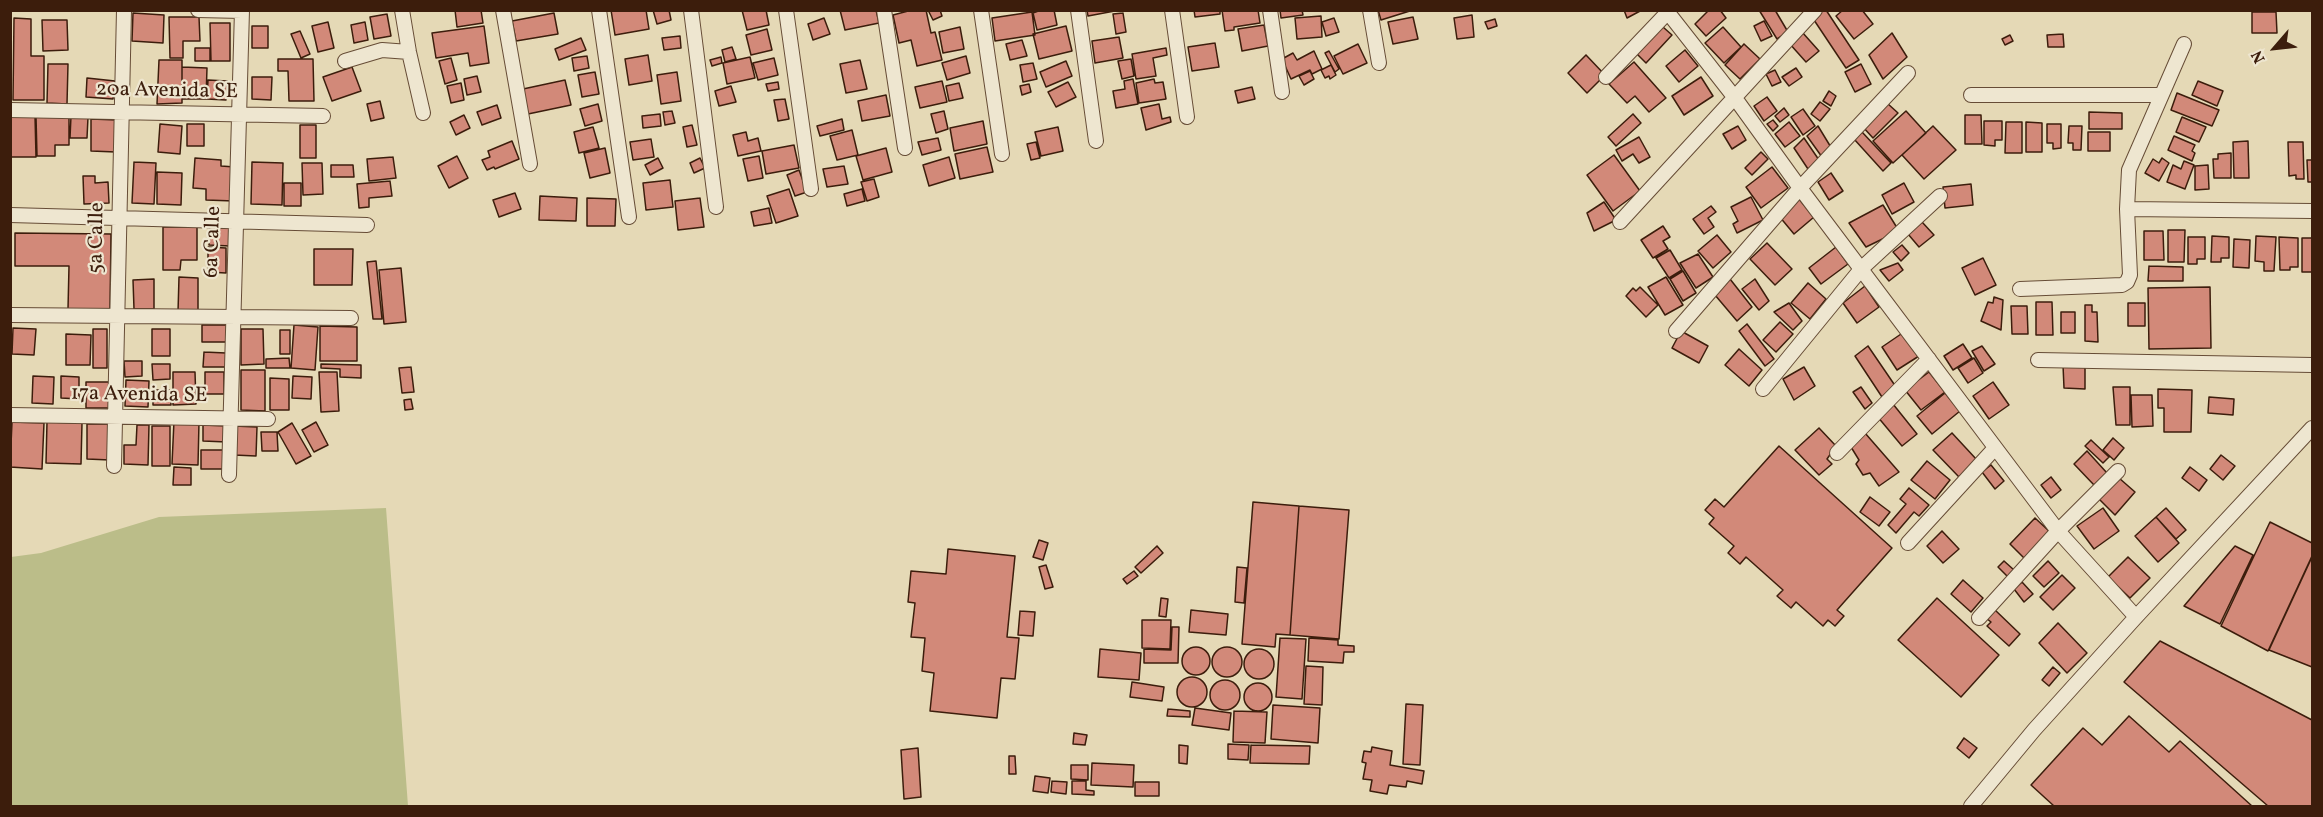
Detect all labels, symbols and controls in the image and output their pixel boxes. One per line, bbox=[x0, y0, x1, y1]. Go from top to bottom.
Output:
north arrow bbox=[2245, 18, 2305, 78]
text: N bbox=[2247, 46, 2272, 67]
street label: 20a Avenida SE bbox=[96, 78, 238, 106]
street label: 5a Calle bbox=[85, 202, 111, 274]
street label: 6a Calle bbox=[200, 206, 228, 278]
street label: 17a Avenida SE bbox=[70, 382, 208, 410]

